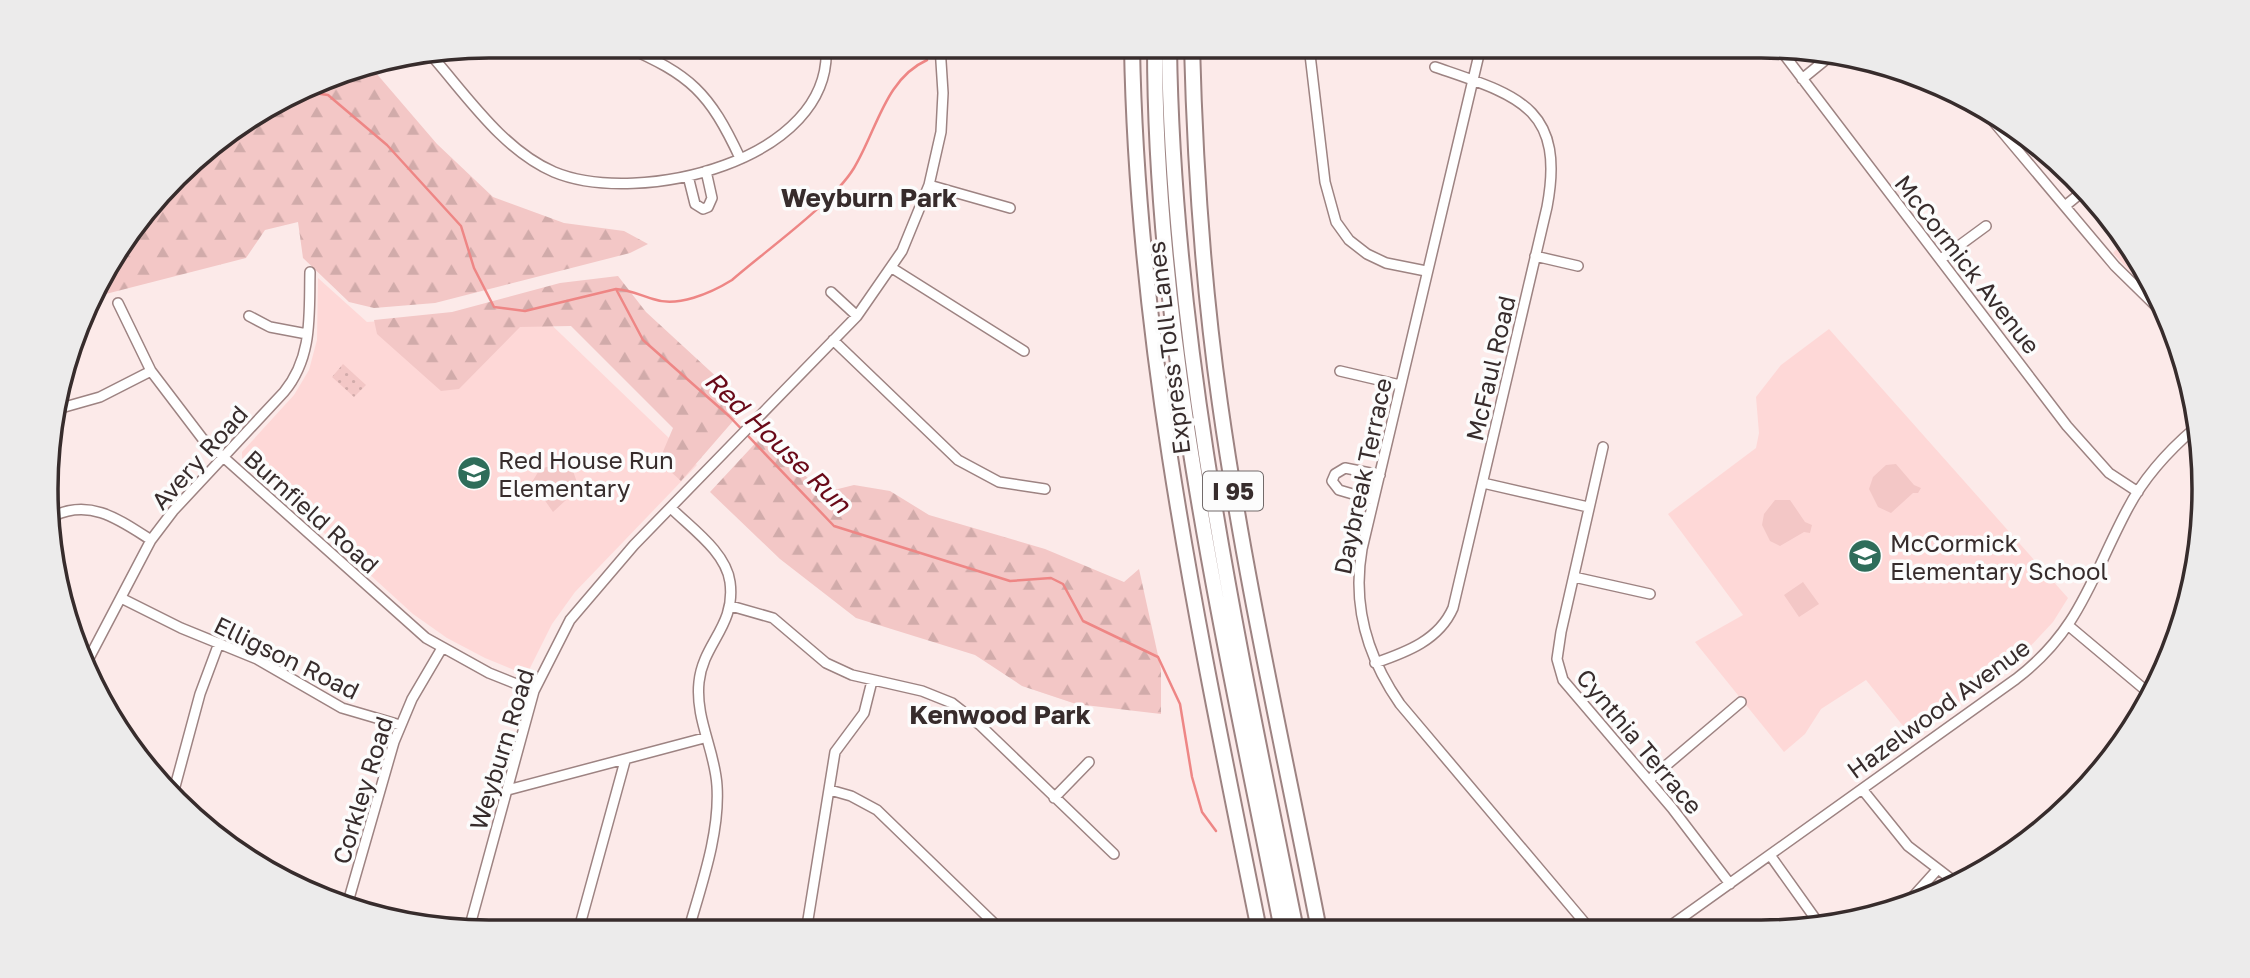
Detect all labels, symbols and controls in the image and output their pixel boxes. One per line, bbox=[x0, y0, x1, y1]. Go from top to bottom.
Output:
street label: McCormick Avenue bbox=[1889, 169, 2047, 359]
district label: Weyburn Park bbox=[781, 182, 957, 213]
street label: Express Toll Lanes bbox=[1141, 240, 1195, 456]
street label: McFaul Road bbox=[1459, 293, 1521, 443]
water label: Red House Run bbox=[699, 365, 858, 520]
street label: Daybreak Terrace bbox=[1327, 375, 1397, 577]
street label: Avery Road bbox=[145, 399, 253, 515]
street label: Burnfield Road bbox=[239, 443, 385, 579]
place label: Red House Run Elementary bbox=[498, 445, 674, 502]
school or university icon: Red House Run Elementary bbox=[455, 454, 493, 492]
road number: I 95 bbox=[1203, 471, 1263, 510]
place label: McCormick Elementary School bbox=[1890, 528, 2108, 585]
school or university icon: McCormick Elementary School bbox=[1846, 537, 1884, 575]
street label: Elligson Road bbox=[210, 609, 364, 705]
street label: Hazelwood Avenue bbox=[1841, 632, 2035, 784]
street label: Cynthia Terrace bbox=[1571, 663, 1709, 819]
street label: Weyburn Road bbox=[463, 665, 539, 833]
district label: Kenwood Park bbox=[909, 699, 1091, 730]
street label: Corkley Road bbox=[326, 713, 398, 867]

